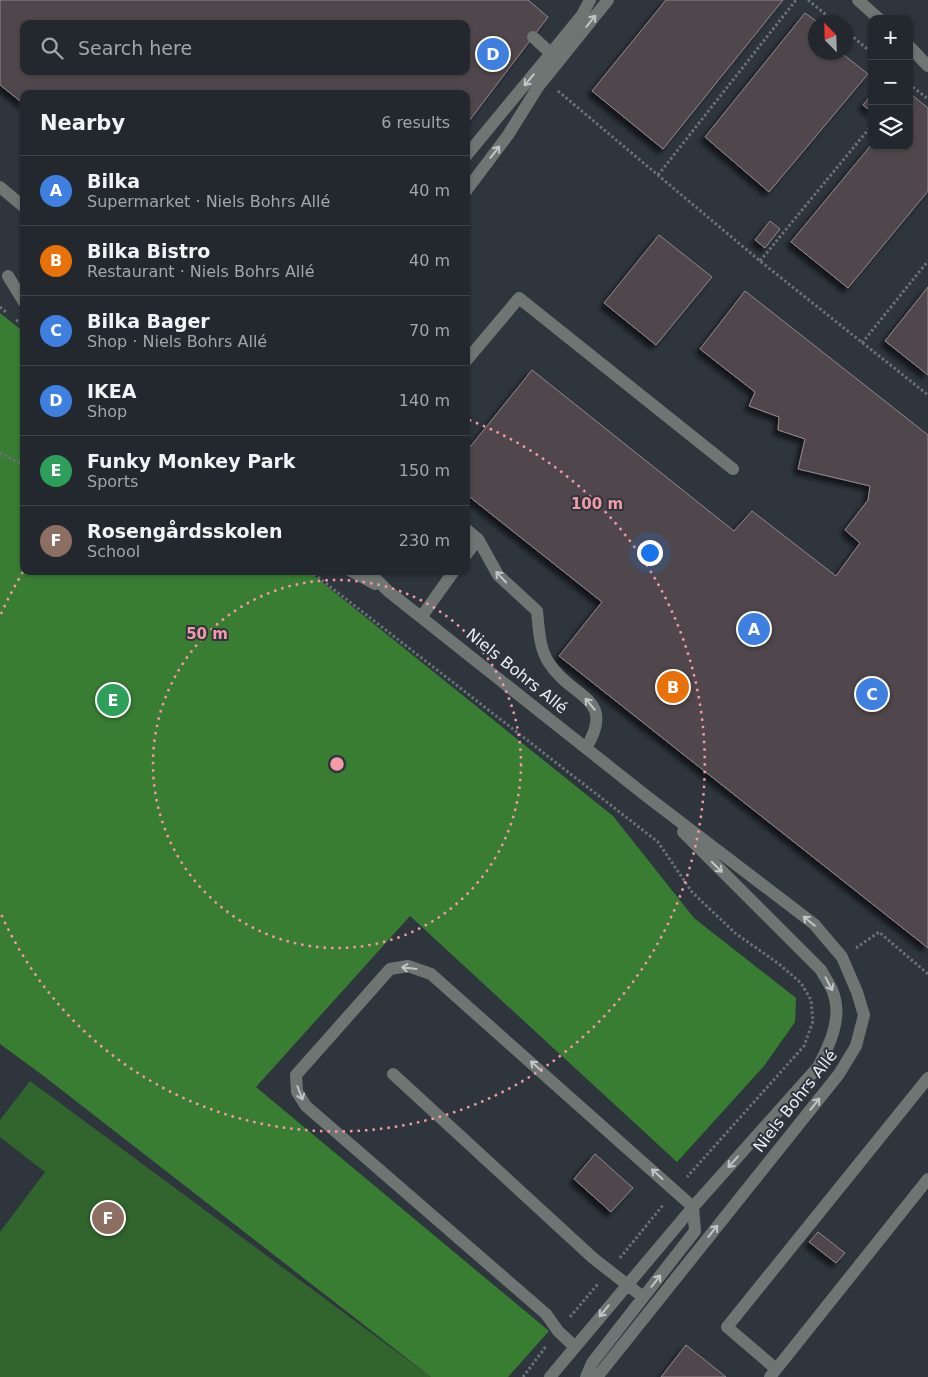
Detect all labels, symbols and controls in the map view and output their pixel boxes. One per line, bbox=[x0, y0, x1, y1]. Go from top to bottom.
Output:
one-way arrow bbox=[586, 14, 597, 27]
north arrow bbox=[808, 15, 853, 60]
map controls bbox=[868, 15, 913, 150]
button: + bbox=[868, 15, 913, 60]
search box bbox=[20, 20, 470, 75]
icon: search bbox=[38, 34, 66, 62]
pin: D bbox=[477, 35, 509, 73]
text: Search here bbox=[78, 37, 192, 59]
button: − bbox=[868, 60, 913, 105]
one-way arrow bbox=[523, 74, 534, 87]
button: layers bbox=[868, 105, 913, 150]
text: Nearby bbox=[40, 111, 125, 135]
text: 6 results bbox=[381, 113, 450, 132]
one-way arrow bbox=[490, 145, 501, 158]
text: Bilka bbox=[87, 170, 140, 192]
text: A bbox=[50, 181, 62, 200]
text: 40 m bbox=[409, 181, 450, 200]
text: Supermarket · Niels Bohrs Allé bbox=[87, 192, 330, 211]
text: Bilka Bistro bbox=[87, 240, 210, 262]
text: B bbox=[50, 251, 62, 270]
text: 40 m bbox=[409, 251, 450, 270]
text: Restaurant · Niels Bohrs Allé bbox=[87, 262, 315, 281]
text: Bilka Bager bbox=[87, 310, 210, 332]
text: C bbox=[50, 321, 62, 340]
text: 70 m bbox=[409, 321, 450, 340]
text: Shop · Niels Bohrs Allé bbox=[87, 332, 267, 351]
text: IKEA bbox=[87, 380, 136, 402]
text: D bbox=[49, 391, 63, 410]
text: 140 m bbox=[399, 391, 450, 410]
text: Shop bbox=[87, 402, 127, 421]
text: Funky Monkey Park bbox=[87, 450, 295, 472]
text: E bbox=[51, 461, 61, 480]
text: 150 m bbox=[399, 461, 450, 480]
text: Sports bbox=[87, 472, 138, 491]
text: 100 m bbox=[571, 495, 623, 513]
text: Rosengårdsskolen bbox=[87, 520, 283, 542]
text: F bbox=[51, 531, 61, 550]
text: 230 m bbox=[399, 531, 450, 550]
your location bbox=[637, 540, 663, 566]
text: School bbox=[87, 542, 140, 561]
one-way arrow bbox=[495, 570, 507, 583]
pin: A bbox=[738, 610, 770, 648]
street label: Niels Bohrs Allé bbox=[463, 624, 571, 718]
text: 50 m bbox=[186, 625, 228, 643]
pin: B bbox=[657, 668, 689, 706]
pin: C bbox=[856, 675, 888, 713]
pin: E bbox=[97, 681, 129, 719]
one-way arrow bbox=[585, 698, 596, 711]
centre of rings bbox=[328, 755, 346, 773]
one-way arrow bbox=[711, 860, 723, 872]
one-way arrow bbox=[803, 915, 816, 926]
one-way arrow bbox=[402, 963, 418, 973]
one-way arrow bbox=[824, 977, 834, 991]
street label: Niels Bohrs Allé bbox=[749, 1046, 841, 1156]
one-way arrow bbox=[529, 1060, 542, 1072]
one-way arrow bbox=[296, 1085, 305, 1100]
one-way arrow bbox=[809, 1098, 820, 1111]
one-way arrow bbox=[728, 1155, 739, 1168]
one-way arrow bbox=[650, 1168, 663, 1180]
pin: F bbox=[92, 1199, 124, 1237]
one-way arrow bbox=[708, 1225, 719, 1238]
one-way arrow bbox=[650, 1275, 661, 1288]
one-way arrow bbox=[599, 1304, 610, 1317]

